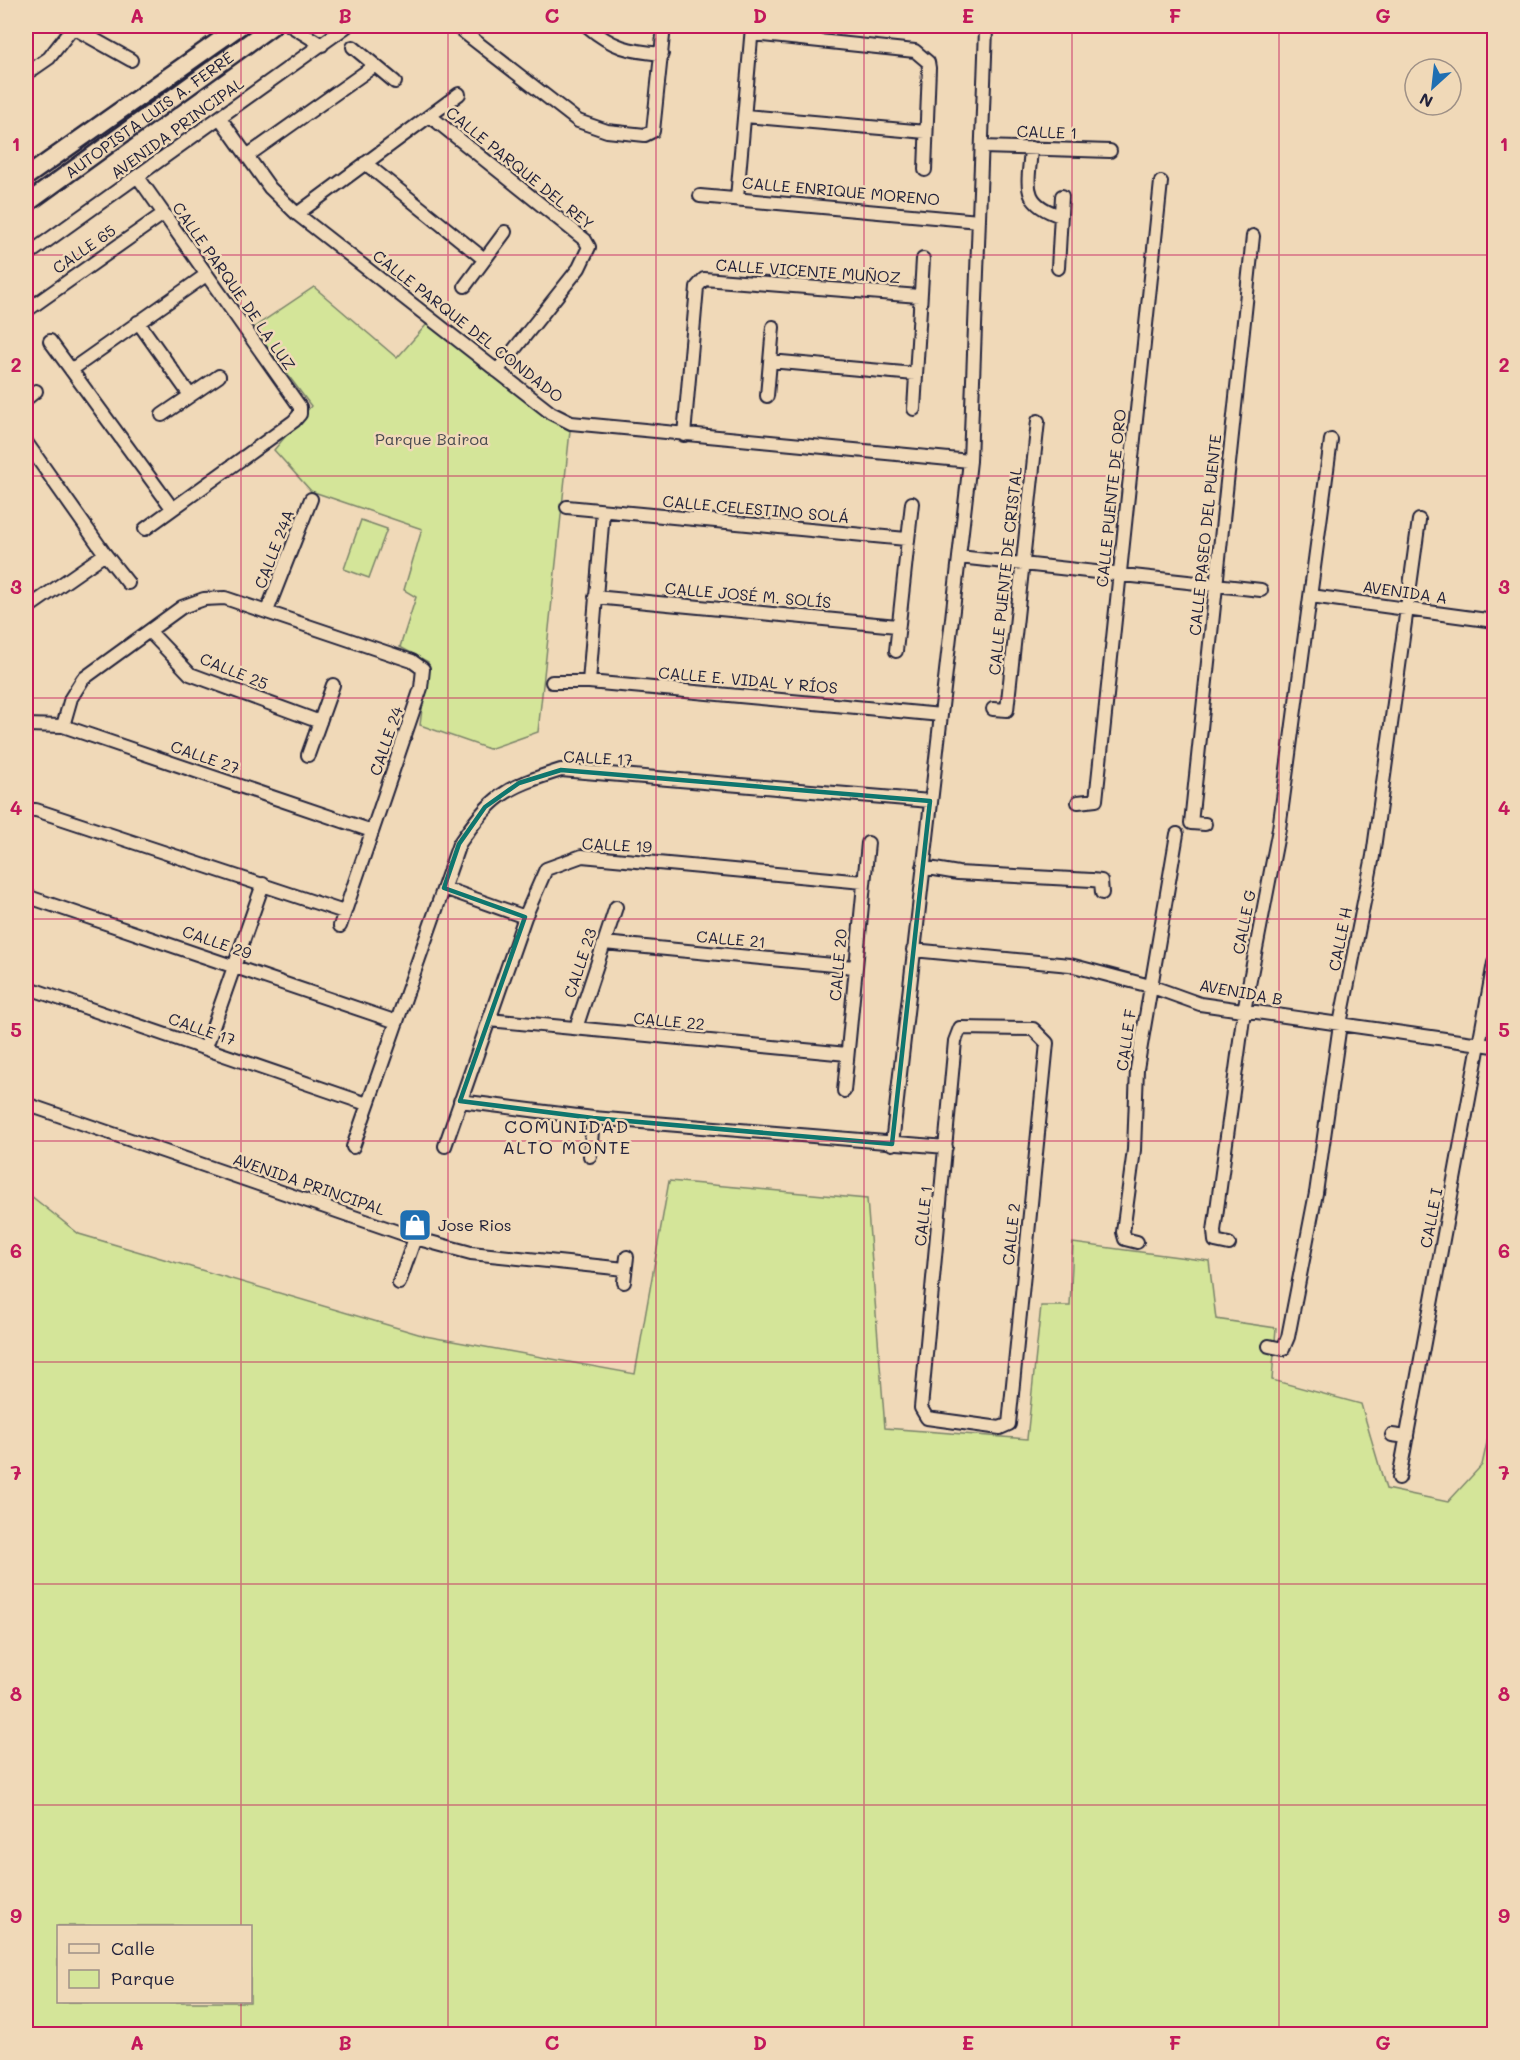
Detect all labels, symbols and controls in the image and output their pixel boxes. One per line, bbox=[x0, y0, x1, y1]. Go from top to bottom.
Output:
text: A bbox=[130, 2, 144, 28]
text: B bbox=[338, 2, 352, 28]
text: C bbox=[545, 2, 560, 28]
text: D bbox=[753, 2, 767, 28]
text: E bbox=[962, 2, 974, 28]
text: F bbox=[1169, 2, 1182, 28]
text: G bbox=[1375, 2, 1391, 28]
street label: AUTOPISTA LUIS A. FERRÉ bbox=[60, 46, 237, 183]
north arrow bbox=[1403, 57, 1463, 117]
street label: AVENIDA PRINCIPAL bbox=[106, 72, 248, 183]
text: N bbox=[1416, 89, 1436, 113]
street label: CALLE PARQUE DEL REY bbox=[442, 101, 599, 234]
street label: CALLE 1 bbox=[1016, 120, 1078, 143]
text: 1 bbox=[12, 130, 20, 156]
text: 1 bbox=[1500, 130, 1508, 156]
street label: CALLE ENRIQUE MORENO bbox=[741, 171, 941, 210]
street label: CALLE PARQUE DE LA LUZ bbox=[168, 198, 301, 374]
street label: CALLE 65 bbox=[48, 219, 119, 278]
street label: CALLE PARQUE DEL CONDADO bbox=[369, 245, 568, 407]
street label: CALLE VICENTE MUÑOZ bbox=[715, 254, 901, 287]
text: 2 bbox=[10, 351, 22, 377]
text: 2 bbox=[1498, 351, 1510, 377]
street label: CALLE PUENTE DE ORO bbox=[1091, 408, 1130, 588]
park label: Parque Bairoa bbox=[375, 428, 489, 449]
street label: CALLE PASEO DEL PUENTE bbox=[1183, 433, 1226, 637]
street label: CALLE PUENTE DE CRISTAL bbox=[983, 465, 1026, 676]
street label: CALLE CELESTINO SOLÁ bbox=[662, 490, 850, 527]
street label: CALLE 24A bbox=[249, 506, 298, 591]
text: 3 bbox=[10, 573, 22, 599]
text: 3 bbox=[1498, 573, 1510, 599]
street label: AVENIDA A bbox=[1361, 575, 1449, 608]
street label: CALLE JOSÉ M. SOLÍS bbox=[664, 577, 832, 612]
street label: CALLE 25 bbox=[197, 647, 271, 694]
street label: CALLE E. VIDAL Y RÍOS bbox=[657, 661, 839, 698]
street label: CALLE 24 bbox=[364, 703, 407, 778]
street label: CALLE 27 bbox=[168, 735, 242, 778]
street label: CALLE 17 bbox=[563, 745, 633, 770]
text: 4 bbox=[10, 794, 23, 820]
text: 4 bbox=[1498, 794, 1511, 820]
street label: CALLE 19 bbox=[581, 832, 653, 857]
street label: CALLE G bbox=[1227, 888, 1260, 956]
street label: CALLE H bbox=[1323, 905, 1356, 973]
street label: CALLE 29 bbox=[180, 920, 255, 963]
street label: CALLE 23 bbox=[558, 925, 601, 1000]
street label: CALLE 21 bbox=[695, 925, 767, 952]
street label: CALLE 20 bbox=[824, 928, 851, 1002]
street label: AVENIDA B bbox=[1198, 974, 1284, 1009]
street label: CALLE 17 bbox=[166, 1007, 239, 1050]
street label: CALLE 22 bbox=[633, 1007, 706, 1034]
street label: CALLE F bbox=[1111, 1007, 1140, 1072]
text: 5 bbox=[10, 1016, 22, 1042]
text: 5 bbox=[1498, 1016, 1510, 1042]
district label: COMUNIDAD ALTO MONTE bbox=[502, 1114, 632, 1159]
street label: AVENIDA PRINCIPAL bbox=[230, 1148, 388, 1220]
street label: CALLE 1 bbox=[909, 1185, 936, 1247]
street label: CALLE I bbox=[1414, 1186, 1447, 1250]
street label: CALLE 2 bbox=[997, 1202, 1024, 1266]
shop icon: Jose Rios bbox=[397, 1207, 433, 1243]
place label: Jose Rios bbox=[438, 1214, 512, 1235]
text: 6 bbox=[10, 1237, 22, 1263]
text: 6 bbox=[1498, 1237, 1510, 1263]
text: 7 bbox=[10, 1459, 22, 1485]
text: 7 bbox=[1498, 1459, 1510, 1485]
text: 8 bbox=[10, 1680, 22, 1706]
text: 8 bbox=[1498, 1680, 1510, 1706]
text: 9 bbox=[10, 1902, 22, 1928]
text: 9 bbox=[1498, 1902, 1510, 1928]
legend bbox=[57, 1925, 252, 2003]
text: Calle bbox=[111, 1936, 155, 1960]
text: Parque bbox=[111, 1966, 175, 1990]
text: A bbox=[130, 2029, 144, 2055]
text: B bbox=[338, 2029, 352, 2055]
text: C bbox=[545, 2029, 560, 2055]
text: D bbox=[753, 2029, 767, 2055]
text: E bbox=[962, 2029, 974, 2055]
text: F bbox=[1169, 2029, 1182, 2055]
text: G bbox=[1375, 2029, 1391, 2055]

